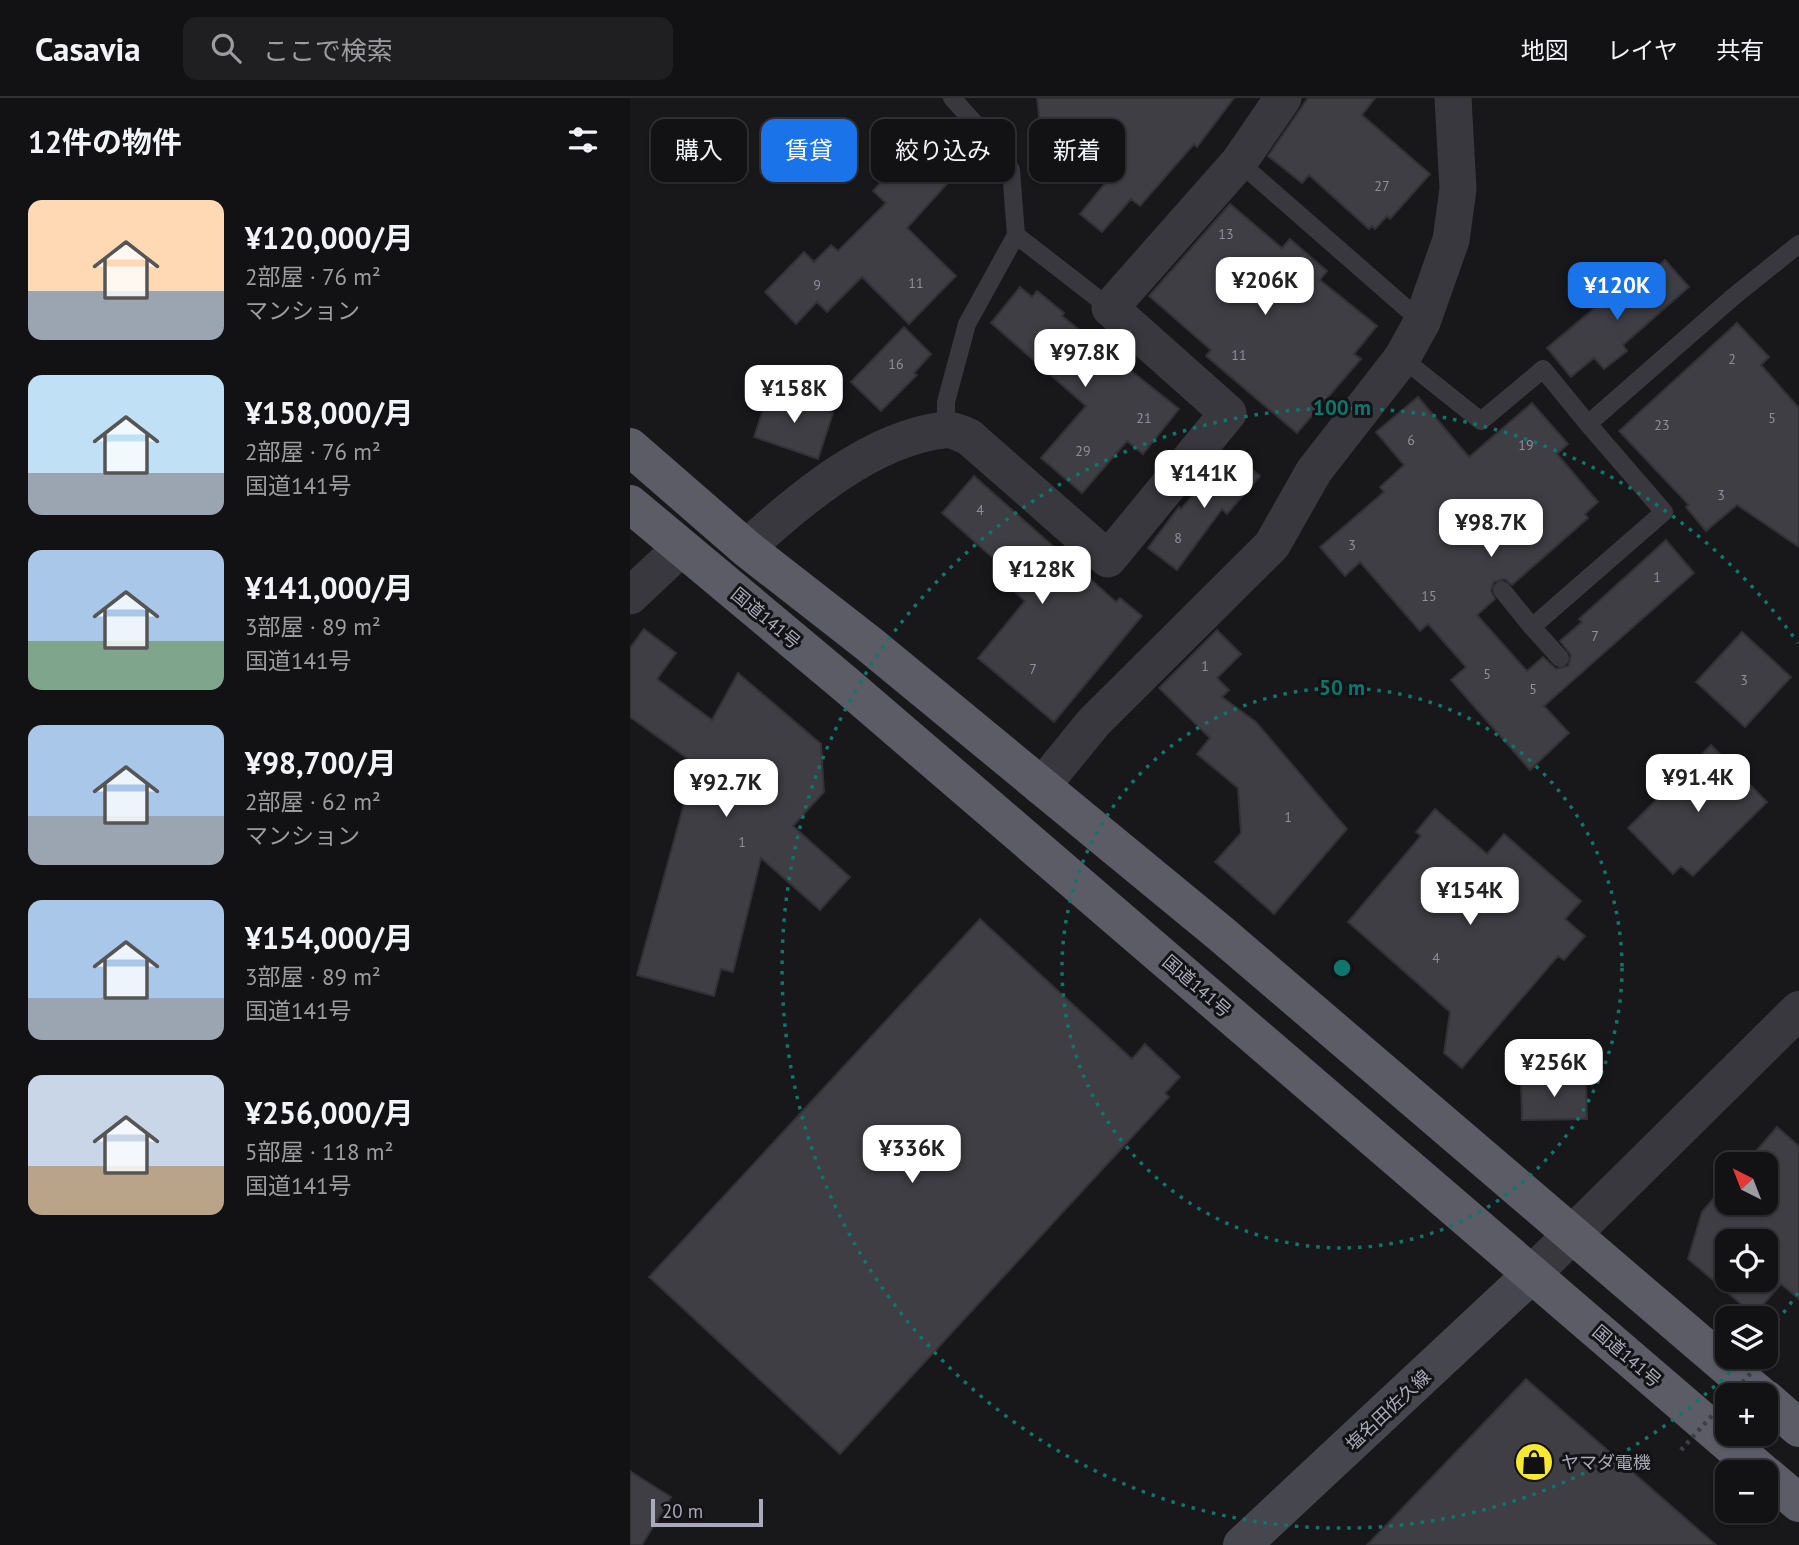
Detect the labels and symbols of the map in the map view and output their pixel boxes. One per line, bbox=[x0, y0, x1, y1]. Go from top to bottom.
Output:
house number: 27 bbox=[1374, 177, 1390, 195]
house number: 13 bbox=[1218, 225, 1234, 243]
pin: ¥206K bbox=[1216, 258, 1314, 317]
pin: ¥120K bbox=[1568, 262, 1666, 322]
house number: 11 bbox=[908, 274, 924, 292]
house number: 9 bbox=[813, 276, 821, 294]
pin: ¥97.8K bbox=[1028, 330, 1142, 389]
house number: 11 bbox=[1231, 346, 1247, 364]
house number: 2 bbox=[1728, 350, 1736, 368]
house number: 16 bbox=[888, 355, 904, 373]
pin: ¥158K bbox=[745, 366, 843, 425]
text: 100 m bbox=[1313, 394, 1371, 421]
house number: 21 bbox=[1136, 409, 1152, 427]
house number: 5 bbox=[1768, 409, 1776, 427]
house number: 23 bbox=[1654, 416, 1670, 434]
house number: 6 bbox=[1407, 431, 1415, 449]
house number: 19 bbox=[1518, 436, 1534, 454]
house number: 29 bbox=[1075, 442, 1091, 460]
pin: ¥141K bbox=[1155, 450, 1253, 510]
house number: 3 bbox=[1717, 486, 1725, 504]
pin: ¥98.7K bbox=[1434, 500, 1548, 559]
house number: 4 bbox=[976, 501, 984, 519]
house number: 8 bbox=[1174, 529, 1182, 547]
house number: 3 bbox=[1348, 536, 1356, 554]
pin: ¥128K bbox=[993, 546, 1091, 606]
house number: 1 bbox=[1653, 568, 1661, 586]
street label: 国道141号 bbox=[727, 582, 805, 654]
house number: 15 bbox=[1421, 587, 1437, 605]
house number: 7 bbox=[1591, 627, 1599, 645]
house number: 1 bbox=[1201, 657, 1209, 675]
house number: 7 bbox=[1029, 660, 1037, 678]
house number: 5 bbox=[1483, 665, 1491, 683]
house number: 3 bbox=[1740, 671, 1748, 689]
text: 50 m bbox=[1319, 674, 1365, 701]
house number: 5 bbox=[1529, 680, 1537, 698]
pin: ¥91.4K bbox=[1641, 754, 1755, 814]
pin: ¥92.7K bbox=[669, 760, 783, 819]
house number: 1 bbox=[1284, 808, 1292, 826]
house number: 1 bbox=[738, 833, 746, 851]
pin: ¥154K bbox=[1421, 868, 1519, 927]
house number: 4 bbox=[1432, 949, 1440, 967]
street label: 国道141号 bbox=[1158, 950, 1236, 1022]
centre of rings bbox=[1330, 956, 1354, 980]
pin: ¥256K bbox=[1505, 1040, 1603, 1099]
pin: ¥336K bbox=[863, 1126, 961, 1185]
north arrow bbox=[1715, 1152, 1778, 1214]
street label: 国道141号 bbox=[1588, 1320, 1666, 1392]
street label: 塩名田佐久線 bbox=[1341, 1365, 1435, 1455]
shop icon: ヤマダ電機 bbox=[1513, 1441, 1555, 1483]
place label: ヤマダ電機 bbox=[1561, 1451, 1651, 1474]
scale bar bbox=[651, 1496, 763, 1528]

